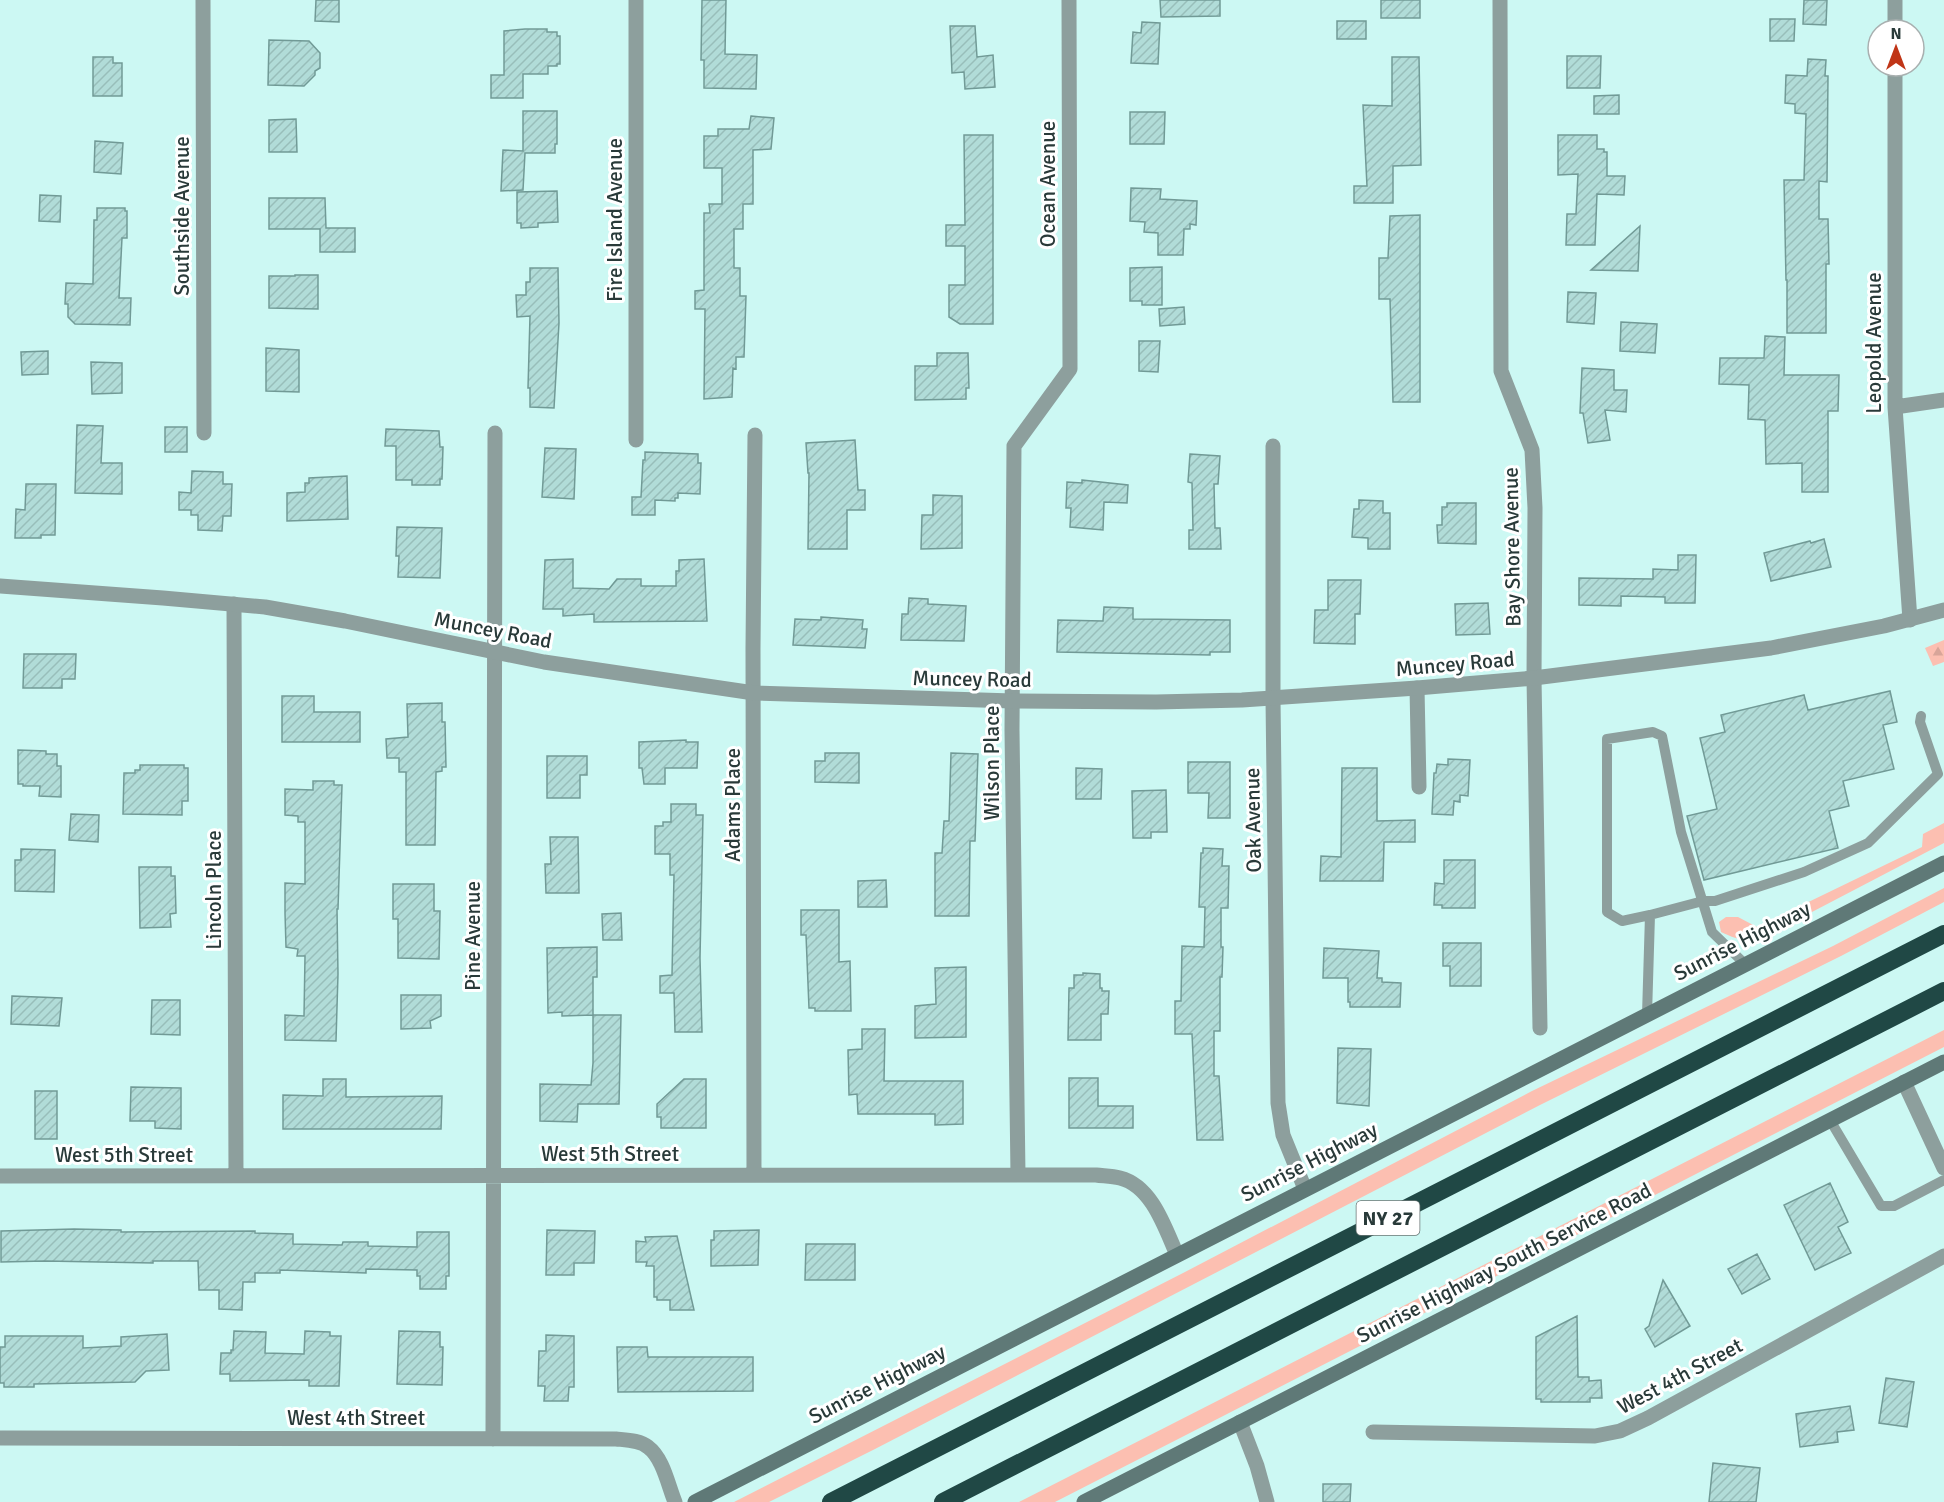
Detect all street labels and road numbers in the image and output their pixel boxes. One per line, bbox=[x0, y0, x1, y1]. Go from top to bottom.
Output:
street label: Ocean Avenue bbox=[1035, 121, 1061, 247]
street label: Southside Avenue bbox=[169, 136, 195, 296]
street label: Fire Island Avenue bbox=[602, 138, 628, 302]
street label: Leopold Avenue bbox=[1861, 272, 1887, 414]
street label: Bay Shore Avenue bbox=[1498, 467, 1526, 627]
street label: Muncey Road bbox=[432, 606, 554, 654]
street label: Muncey Road bbox=[1394, 646, 1516, 682]
street label: Muncey Road bbox=[912, 665, 1032, 693]
street label: Wilson Place bbox=[979, 706, 1005, 820]
street label: Adams Place bbox=[720, 748, 746, 862]
street label: Oak Avenue bbox=[1239, 767, 1267, 873]
street label: Lincoln Place bbox=[201, 830, 227, 950]
street label: Pine Avenue bbox=[460, 881, 486, 991]
street label: Sunrise Highway bbox=[1669, 895, 1815, 987]
street label: Sunrise Highway bbox=[1236, 1116, 1382, 1208]
street label: West 5th Street bbox=[541, 1141, 679, 1167]
street label: West 5th Street bbox=[55, 1142, 193, 1168]
street label: Sunrise Highway South Service Road bbox=[1352, 1177, 1656, 1349]
road number: NY 27 bbox=[1356, 1201, 1420, 1235]
street label: West 4th Street bbox=[1613, 1332, 1747, 1420]
street label: Sunrise Highway bbox=[804, 1338, 950, 1430]
street label: West 4th Street bbox=[287, 1405, 425, 1431]

